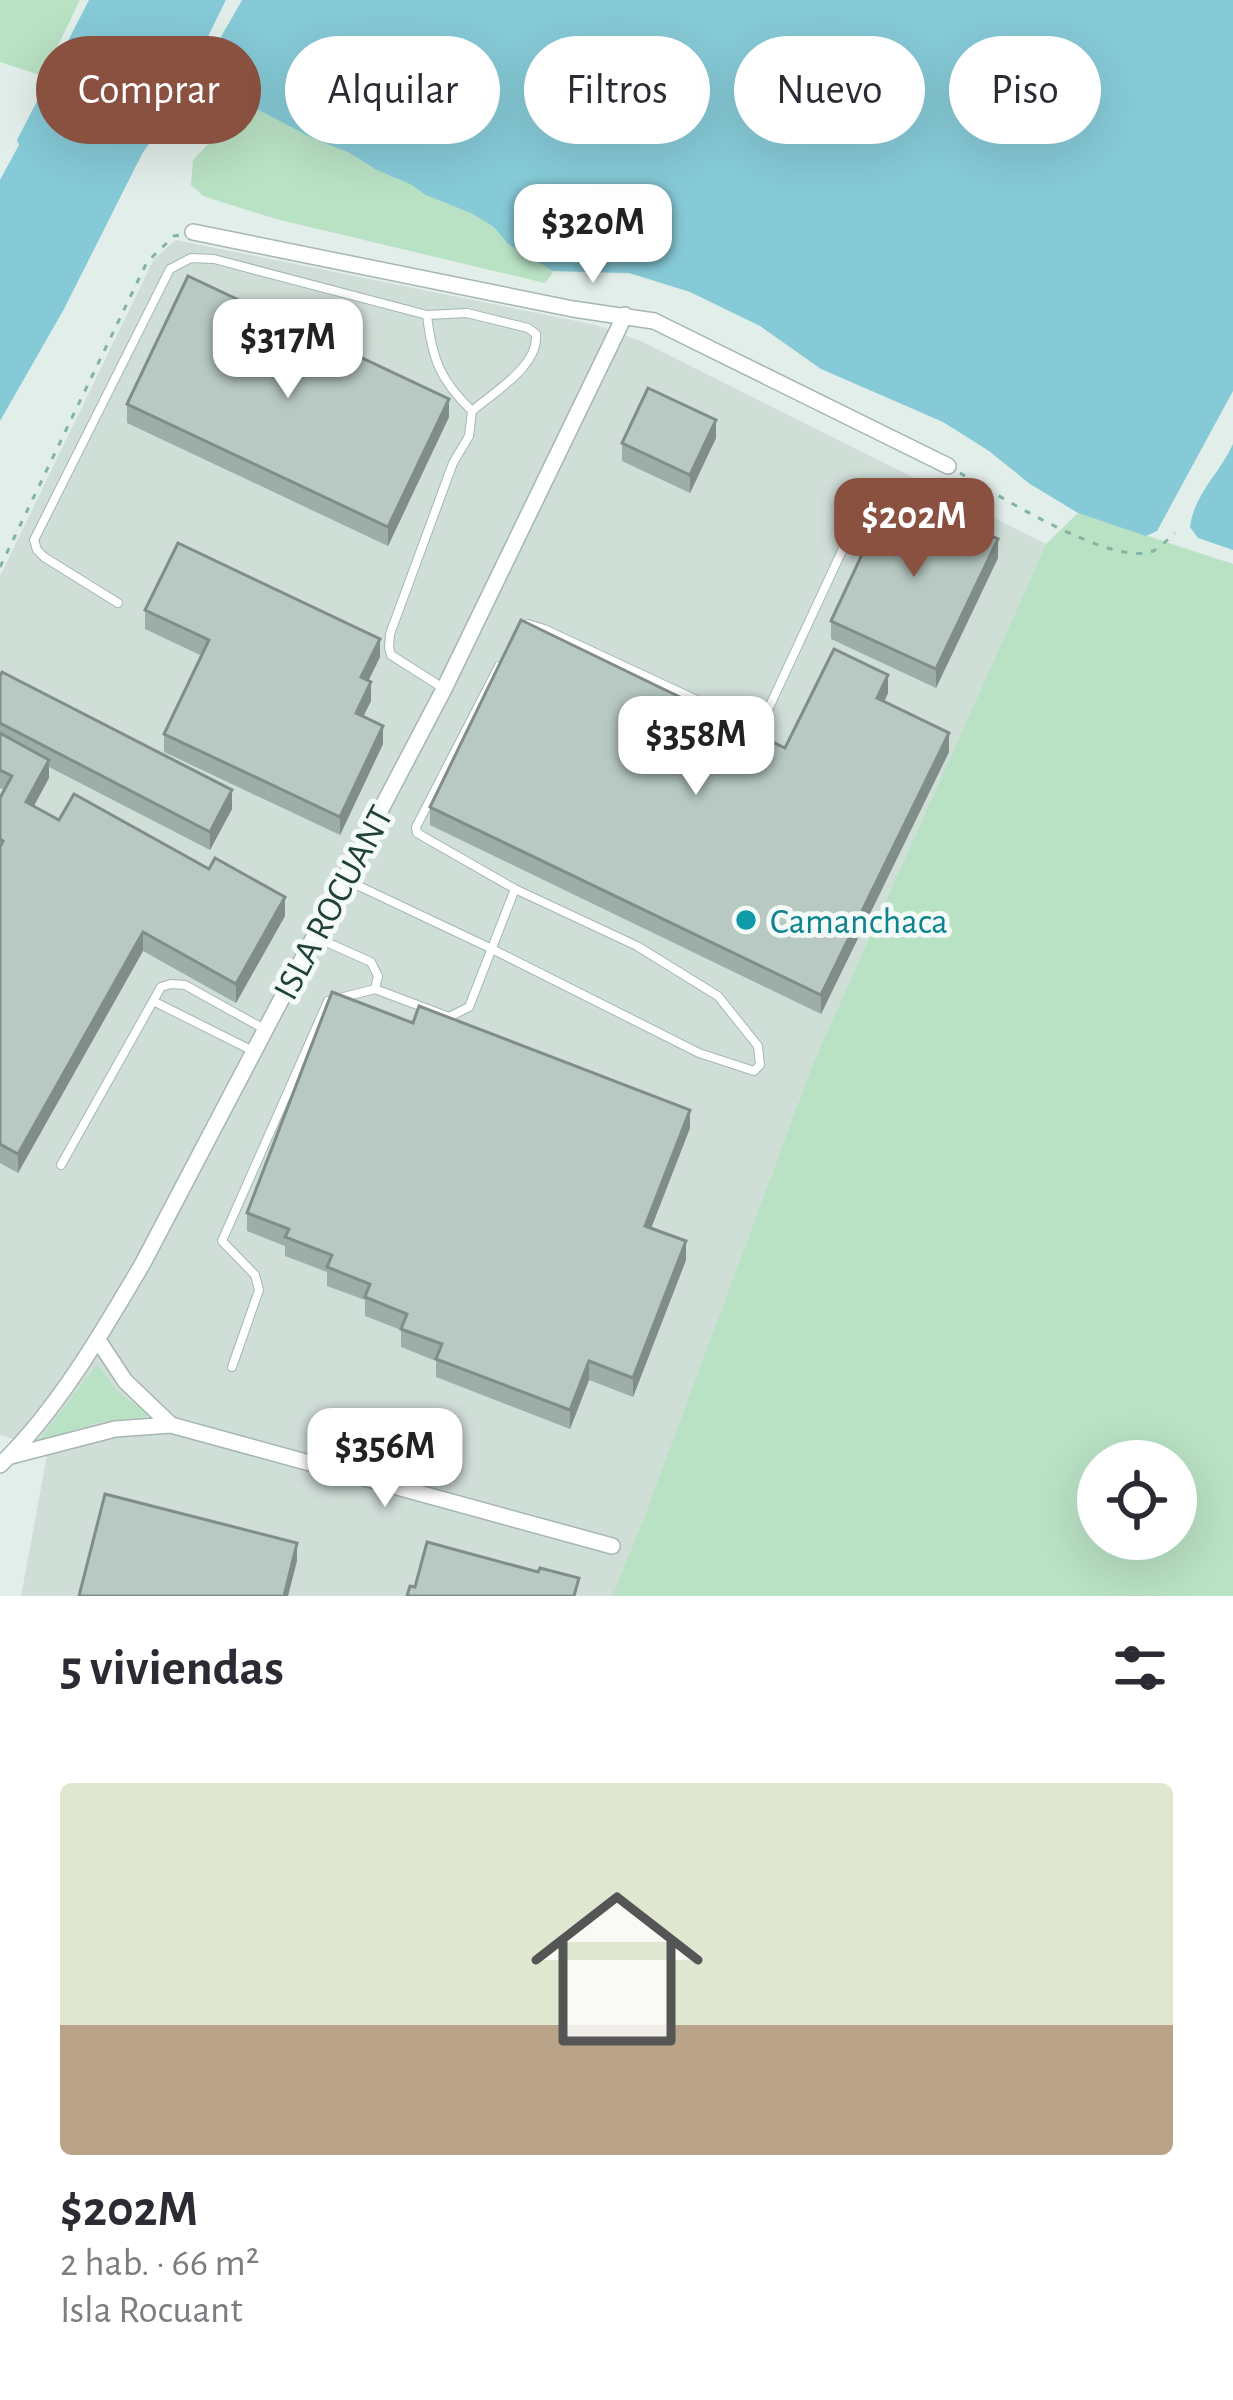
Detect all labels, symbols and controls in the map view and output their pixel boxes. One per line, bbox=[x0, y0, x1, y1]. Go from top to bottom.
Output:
chip: Comprar bbox=[36, 36, 261, 144]
chip: Alquilar bbox=[285, 36, 500, 144]
chip: Filtros bbox=[524, 36, 710, 144]
chip: Nuevo bbox=[734, 36, 925, 144]
chip: Piso bbox=[949, 36, 1101, 144]
pin: $320M bbox=[509, 184, 677, 286]
text: $320M bbox=[541, 203, 645, 242]
pin: $317M bbox=[204, 299, 372, 401]
text: $317M bbox=[240, 318, 336, 357]
pin: $202M bbox=[830, 478, 998, 580]
text: $202M bbox=[861, 497, 967, 536]
pin: $358M bbox=[612, 696, 780, 798]
text: $358M bbox=[645, 715, 747, 754]
street label: ISLA ROCUANT bbox=[268, 800, 400, 1006]
place label: Camanchaca bbox=[770, 904, 948, 940]
marker: Camanchaca bbox=[733, 907, 759, 933]
pin: $356M bbox=[301, 1408, 469, 1510]
text: $356M bbox=[334, 1427, 436, 1466]
map controls bbox=[1077, 1440, 1197, 1560]
button: locate bbox=[1077, 1440, 1197, 1560]
icon: filters bbox=[1107, 1635, 1173, 1701]
text: 5 viviendas bbox=[60, 1643, 284, 1694]
icon: home bbox=[509, 1861, 725, 2077]
text: $202M bbox=[60, 2184, 198, 2235]
text: 2 hab. · 66 m² bbox=[60, 2244, 259, 2283]
text: Isla Rocuant bbox=[60, 2291, 243, 2330]

